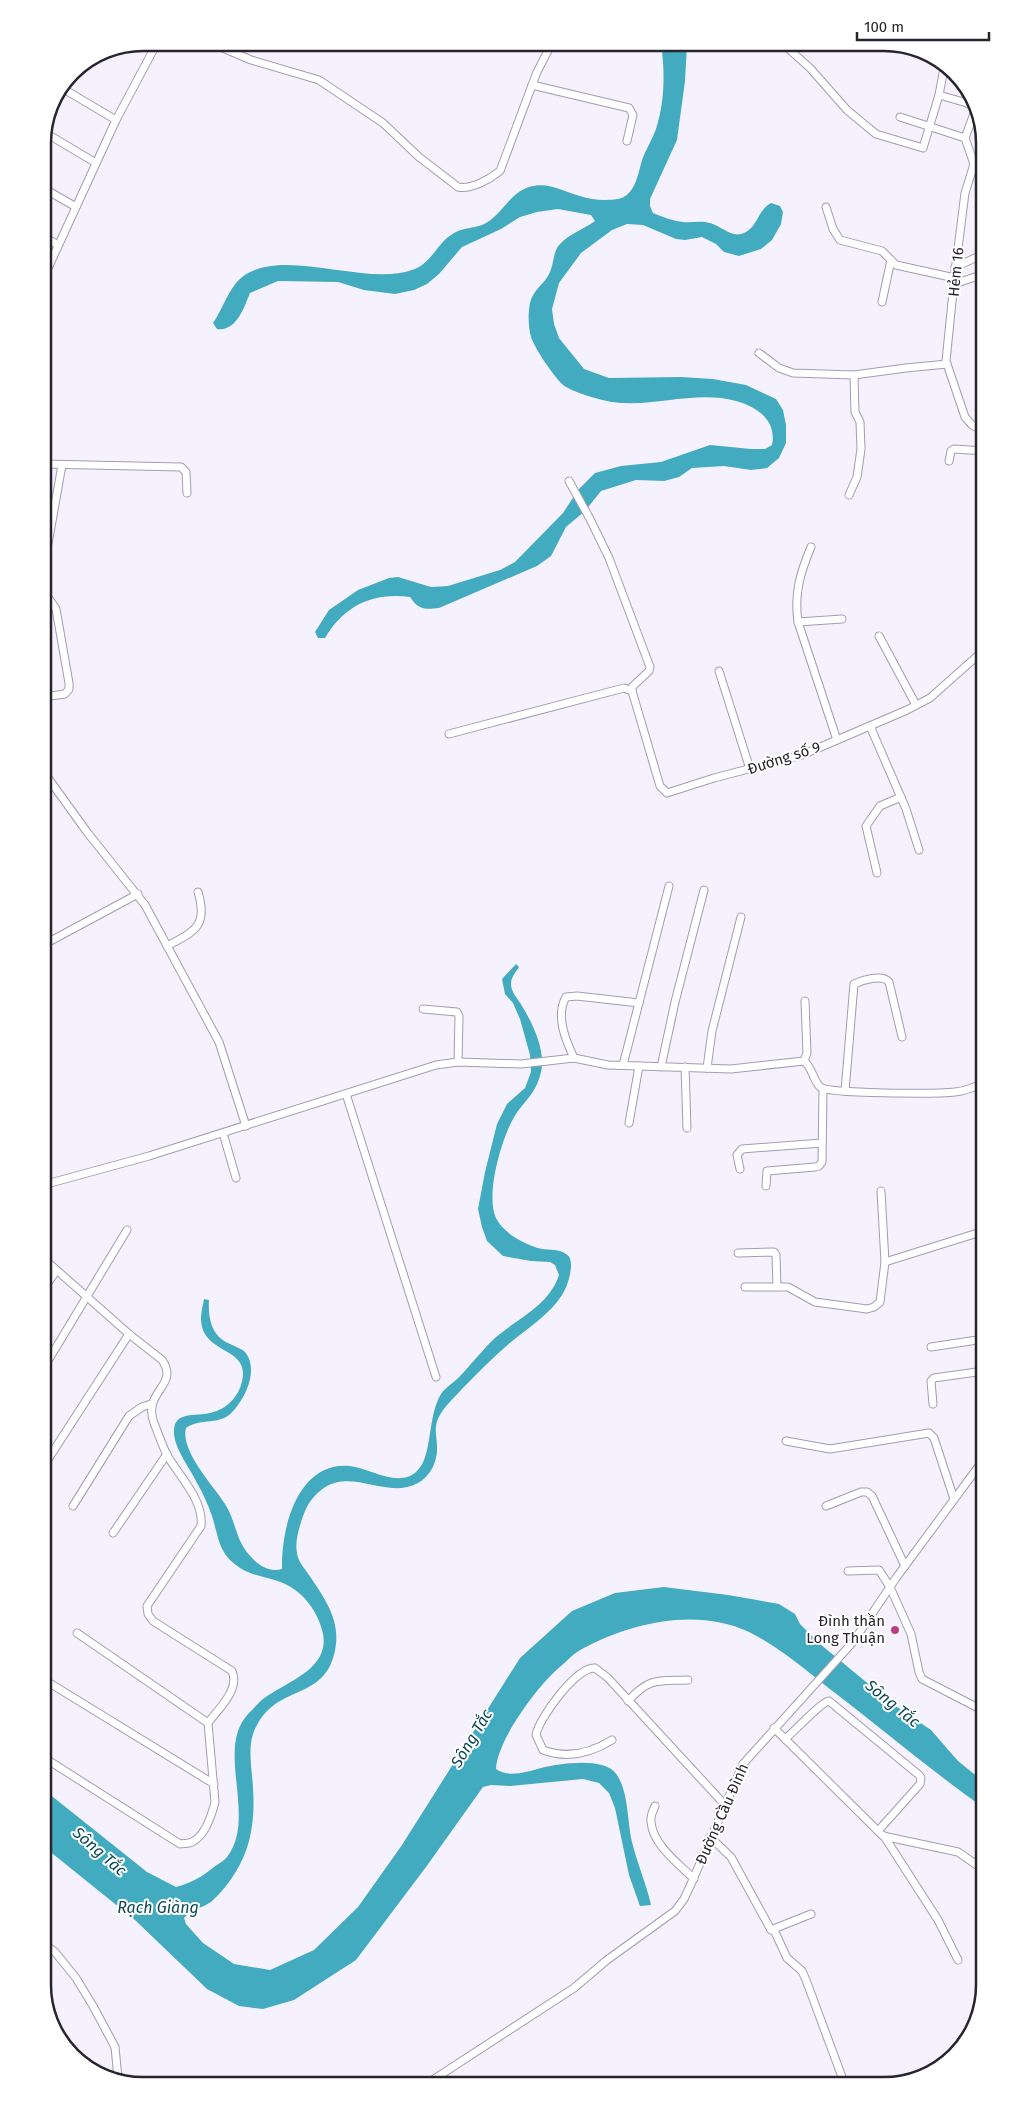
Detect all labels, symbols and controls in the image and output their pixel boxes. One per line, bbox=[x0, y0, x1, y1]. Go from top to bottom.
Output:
scale bar bbox=[857, 10, 990, 42]
text: 100 m bbox=[864, 18, 904, 36]
street label: Hẻm 16 bbox=[944, 246, 968, 298]
street label: Đường số 9 bbox=[745, 738, 823, 778]
place label: Đình thần Long Thuận bbox=[806, 1612, 885, 1647]
marker: Đình thần Long Thuận bbox=[889, 1624, 901, 1636]
water label: Sông Tắc bbox=[861, 1674, 925, 1731]
water label: Sông Tắc bbox=[444, 1704, 496, 1772]
street label: Đường Cầu Đình bbox=[692, 1761, 752, 1867]
water label: Sông Tắc bbox=[68, 1821, 132, 1880]
water label: Rạch Giàng bbox=[117, 1898, 199, 1917]

